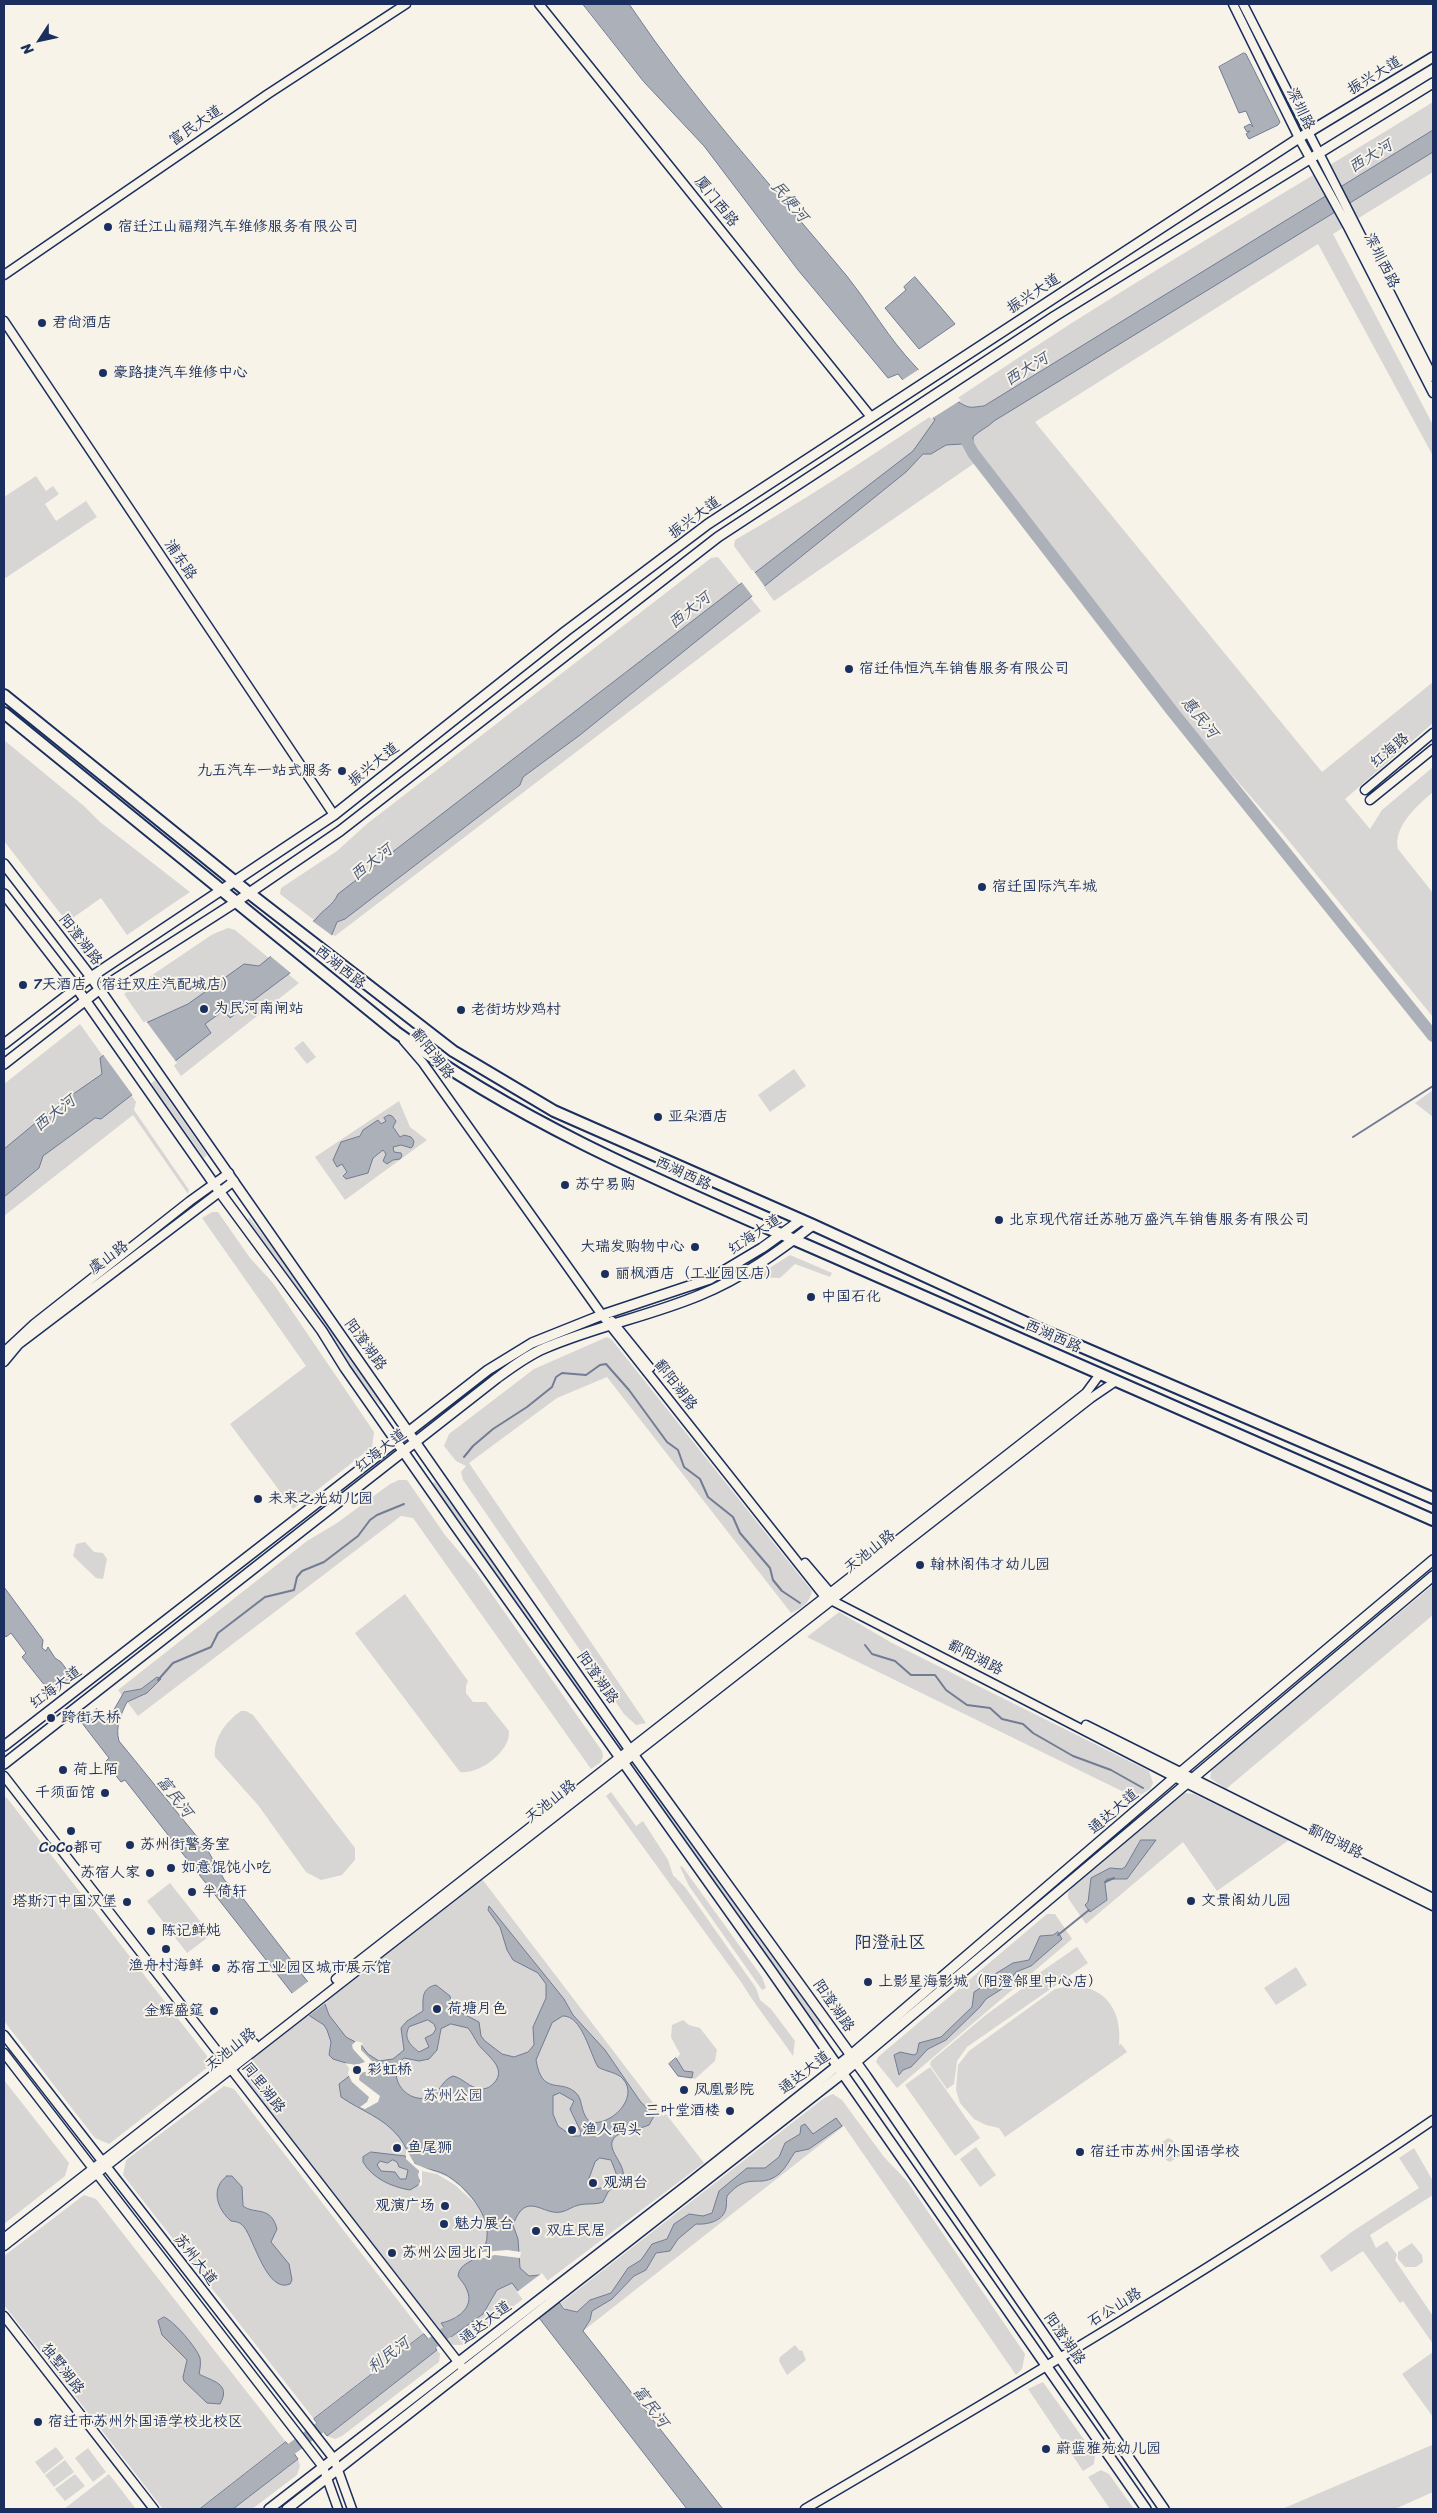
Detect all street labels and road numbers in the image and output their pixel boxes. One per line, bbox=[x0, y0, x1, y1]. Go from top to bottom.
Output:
street label: 振兴大道 bbox=[1345, 53, 1405, 99]
street label: 深圳路 bbox=[1282, 85, 1318, 133]
street label: 富民大道 bbox=[166, 102, 226, 150]
street label: 厦门西路 bbox=[690, 173, 742, 231]
street label: 深圳西路 bbox=[1359, 230, 1403, 292]
street label: 振兴大道 bbox=[1004, 270, 1064, 318]
street label: 振兴大道 bbox=[665, 493, 725, 543]
street label: 浦东路 bbox=[160, 536, 200, 584]
street label: 红海路 bbox=[1367, 730, 1413, 772]
street label: 振兴大道 bbox=[345, 739, 403, 791]
street label: 阳澄湖路 bbox=[54, 911, 106, 969]
street label: 西湖西路 bbox=[311, 942, 369, 994]
street label: 鄱阳湖路 bbox=[406, 1025, 458, 1083]
street label: 西湖西路 bbox=[652, 1153, 714, 1195]
street label: 红海大道 bbox=[725, 1211, 785, 1259]
street label: 虞山路 bbox=[86, 1237, 132, 1279]
street label: 阳澄湖路 bbox=[340, 1315, 390, 1375]
street label: 西湖西路 bbox=[1022, 1317, 1084, 1357]
street label: 鄱阳湖路 bbox=[649, 1356, 701, 1414]
street label: 红海大道 bbox=[352, 1425, 410, 1477]
street label: 天池山路 bbox=[841, 1526, 899, 1578]
street label: 鄱阳湖路 bbox=[944, 1636, 1006, 1680]
street label: 阳澄湖路 bbox=[572, 1648, 622, 1708]
street label: 红海大道 bbox=[27, 1663, 85, 1713]
street label: 天池山路 bbox=[522, 1776, 580, 1828]
street label: 通达大道 bbox=[1085, 1786, 1143, 1838]
street label: 鄱阳湖路 bbox=[1304, 1821, 1366, 1863]
street label: 阳澄湖路 bbox=[808, 1976, 858, 2036]
street label: 天池山路 bbox=[202, 2024, 260, 2076]
street label: 通达大道 bbox=[776, 2047, 834, 2099]
street label: 同里湖路 bbox=[237, 2059, 289, 2117]
street label: 苏州大道 bbox=[169, 2231, 221, 2289]
street label: 石公山路 bbox=[1085, 2284, 1145, 2332]
street label: 通达大道 bbox=[457, 2297, 515, 2349]
street label: 阳澄湖路 bbox=[1039, 2309, 1089, 2369]
street label: 独墅湖路 bbox=[36, 2340, 88, 2398]

